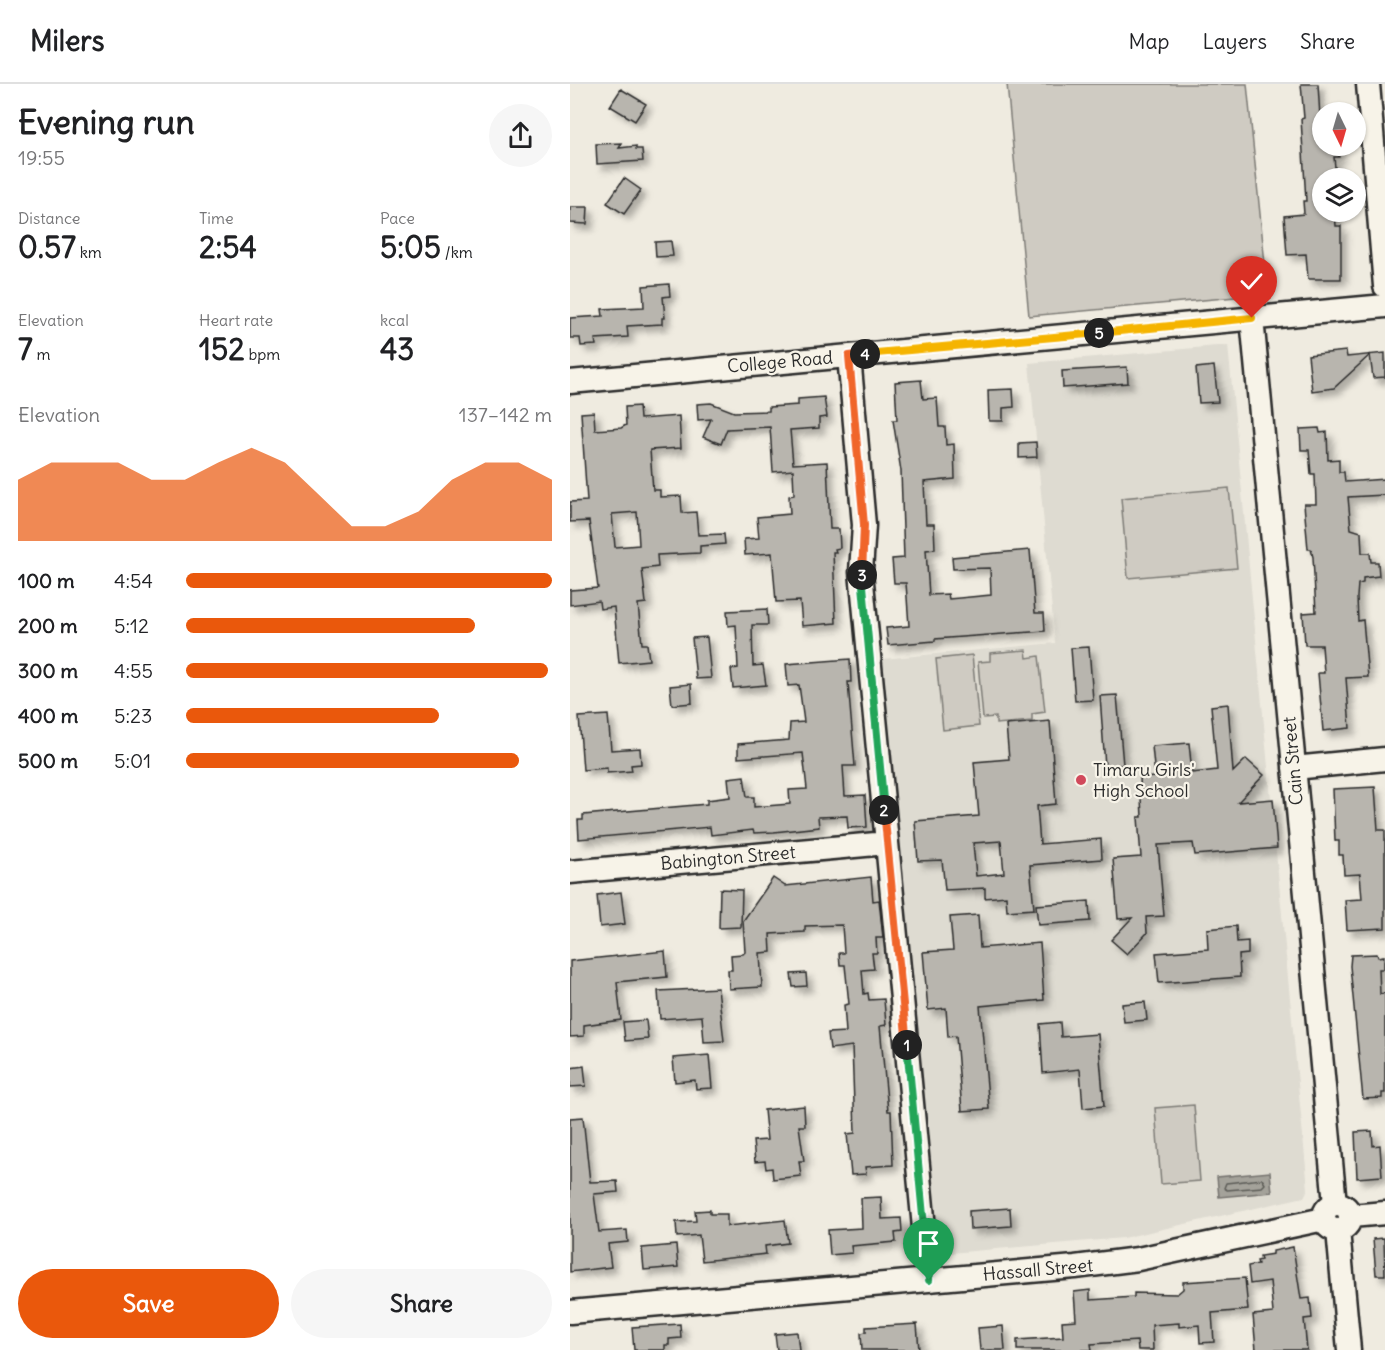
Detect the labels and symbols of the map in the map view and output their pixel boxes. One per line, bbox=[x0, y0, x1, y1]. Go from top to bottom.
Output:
north arrow bbox=[1312, 102, 1366, 156]
pin bbox=[1226, 256, 1277, 318]
pin: 5 bbox=[1084, 318, 1114, 348]
pin: 4 bbox=[850, 339, 880, 369]
street label: College Road bbox=[726, 345, 834, 378]
pin: 3 bbox=[847, 560, 877, 590]
street label: Cain Street bbox=[1277, 716, 1308, 806]
place label: Timaru Girls' High School bbox=[1093, 758, 1195, 802]
marker: Timaru Girls' High School bbox=[1074, 773, 1088, 787]
pin: 2 bbox=[869, 795, 899, 825]
street label: Babington Street bbox=[659, 840, 796, 875]
pin: 1 bbox=[892, 1030, 922, 1060]
pin bbox=[903, 1218, 954, 1280]
street label: Hassall Street bbox=[982, 1253, 1094, 1286]

